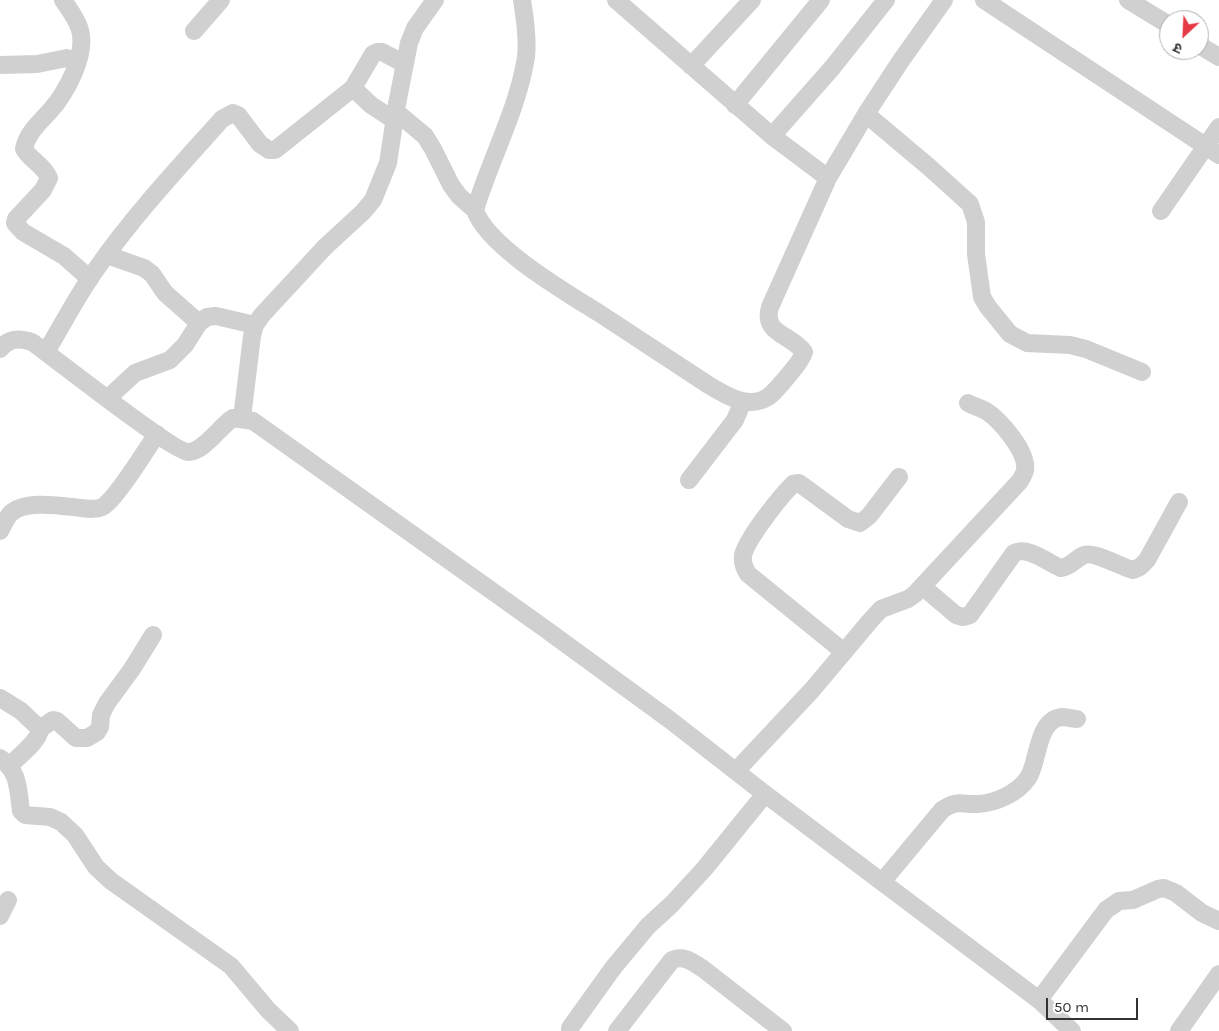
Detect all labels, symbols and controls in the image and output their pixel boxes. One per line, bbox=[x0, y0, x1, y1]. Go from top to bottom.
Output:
north arrow bbox=[1159, 10, 1209, 60]
text: उ bbox=[1171, 39, 1185, 58]
scale bar bbox=[1049, 988, 1142, 1020]
text: 50 m bbox=[1054, 998, 1089, 1016]

